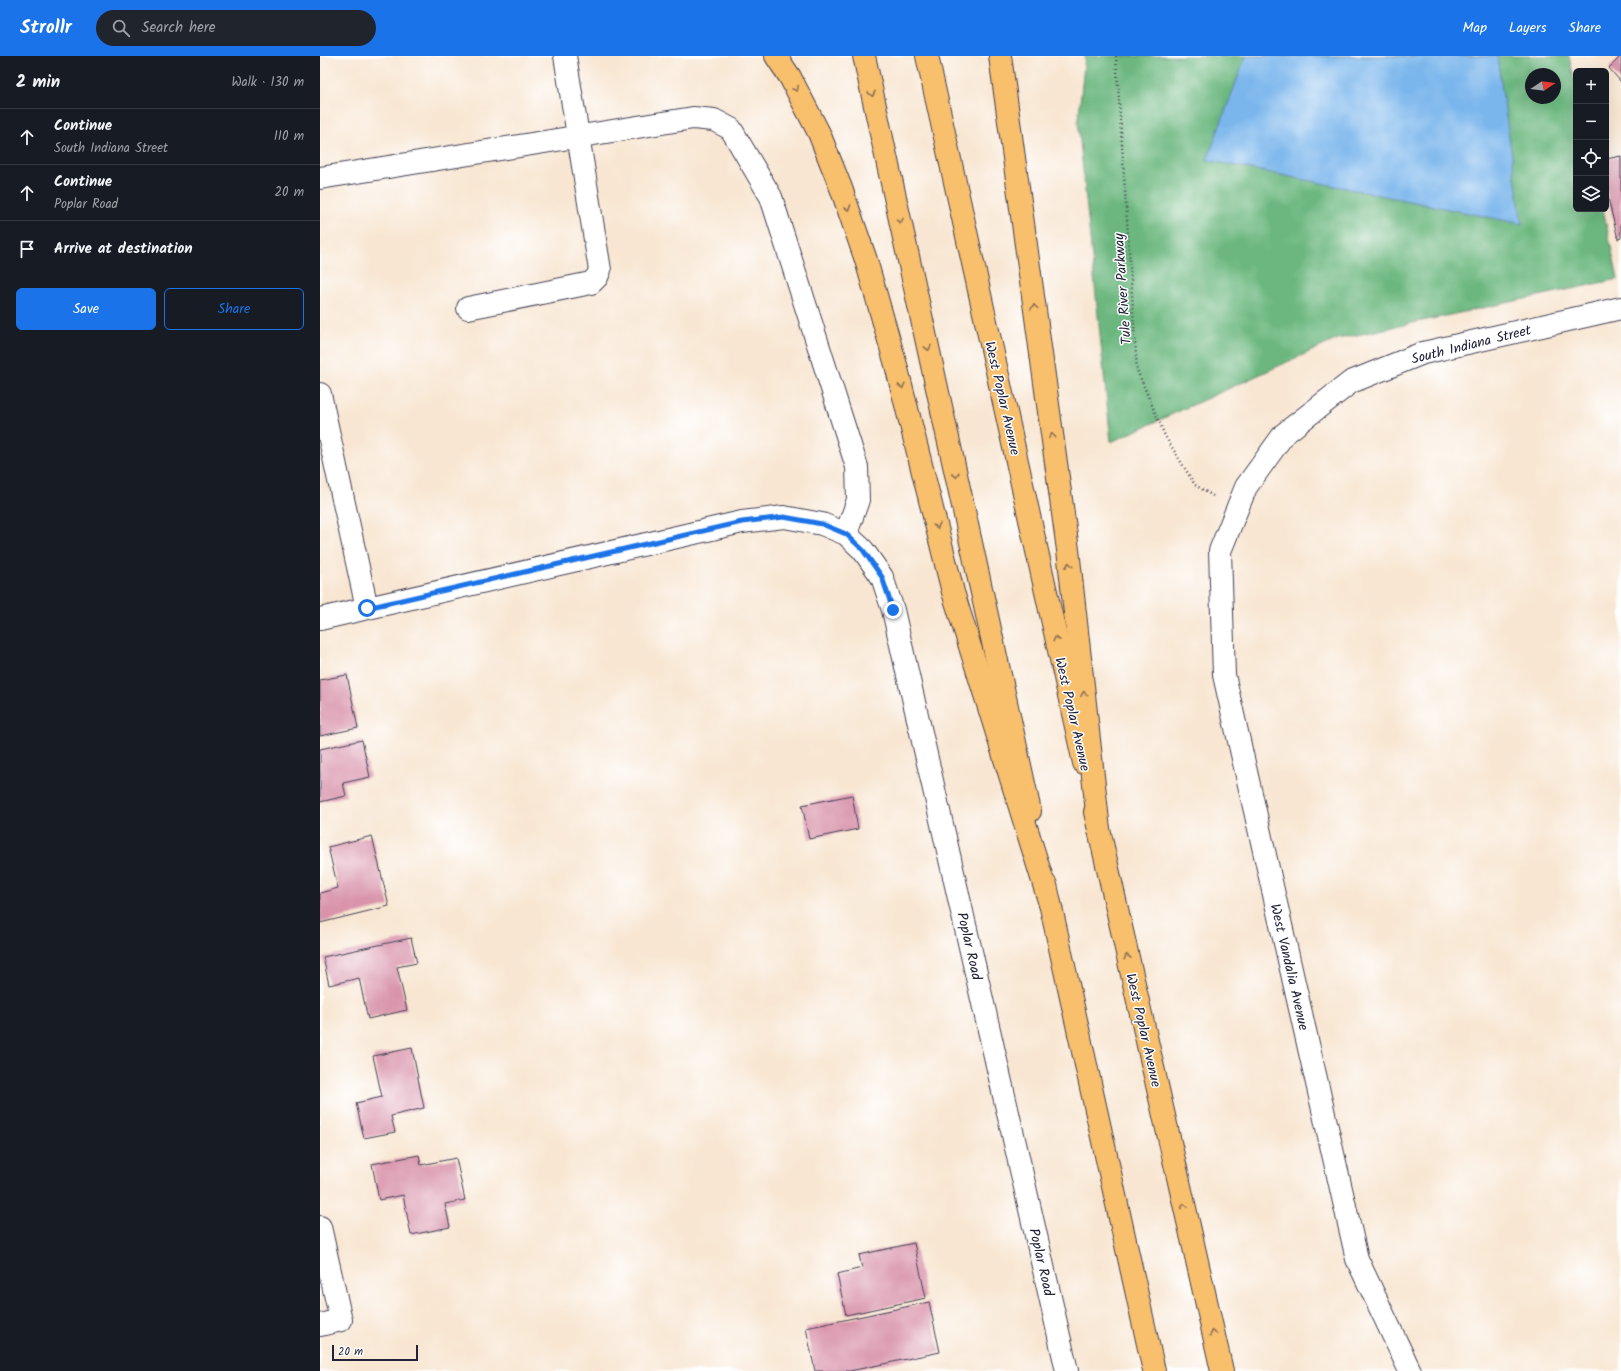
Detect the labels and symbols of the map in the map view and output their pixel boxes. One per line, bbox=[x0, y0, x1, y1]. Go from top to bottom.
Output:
north arrow bbox=[1525, 68, 1561, 104]
one-way arrow bbox=[792, 85, 799, 93]
one-way arrow bbox=[868, 91, 876, 97]
one-way arrow bbox=[843, 205, 852, 212]
one-way arrow bbox=[896, 218, 904, 224]
street label: Tule River Parkway bbox=[1108, 232, 1138, 345]
one-way arrow bbox=[1030, 304, 1039, 310]
street label: South Indiana Street bbox=[1409, 319, 1534, 371]
street label: West Poplar Avenue bbox=[978, 339, 1026, 458]
one-way arrow bbox=[924, 345, 932, 351]
one-way arrow bbox=[897, 383, 906, 390]
one-way arrow bbox=[1048, 433, 1057, 439]
one-way arrow bbox=[951, 472, 959, 478]
one-way arrow bbox=[932, 523, 940, 529]
one-way arrow bbox=[1065, 561, 1074, 568]
route start bbox=[358, 599, 376, 617]
route end bbox=[884, 601, 902, 619]
one-way arrow bbox=[1053, 635, 1061, 642]
street label: West Poplar Avenue bbox=[1048, 655, 1096, 774]
one-way arrow bbox=[1079, 691, 1088, 697]
street label: West Vandalia Avenue bbox=[1264, 902, 1314, 1033]
street label: Poplar Road bbox=[951, 910, 988, 983]
one-way arrow bbox=[1124, 953, 1132, 960]
street label: West Poplar Avenue bbox=[1119, 971, 1167, 1090]
one-way arrow bbox=[1181, 1203, 1189, 1209]
street label: Poplar Road bbox=[1023, 1226, 1060, 1299]
one-way arrow bbox=[1210, 1330, 1218, 1336]
scale bar bbox=[332, 1343, 418, 1362]

